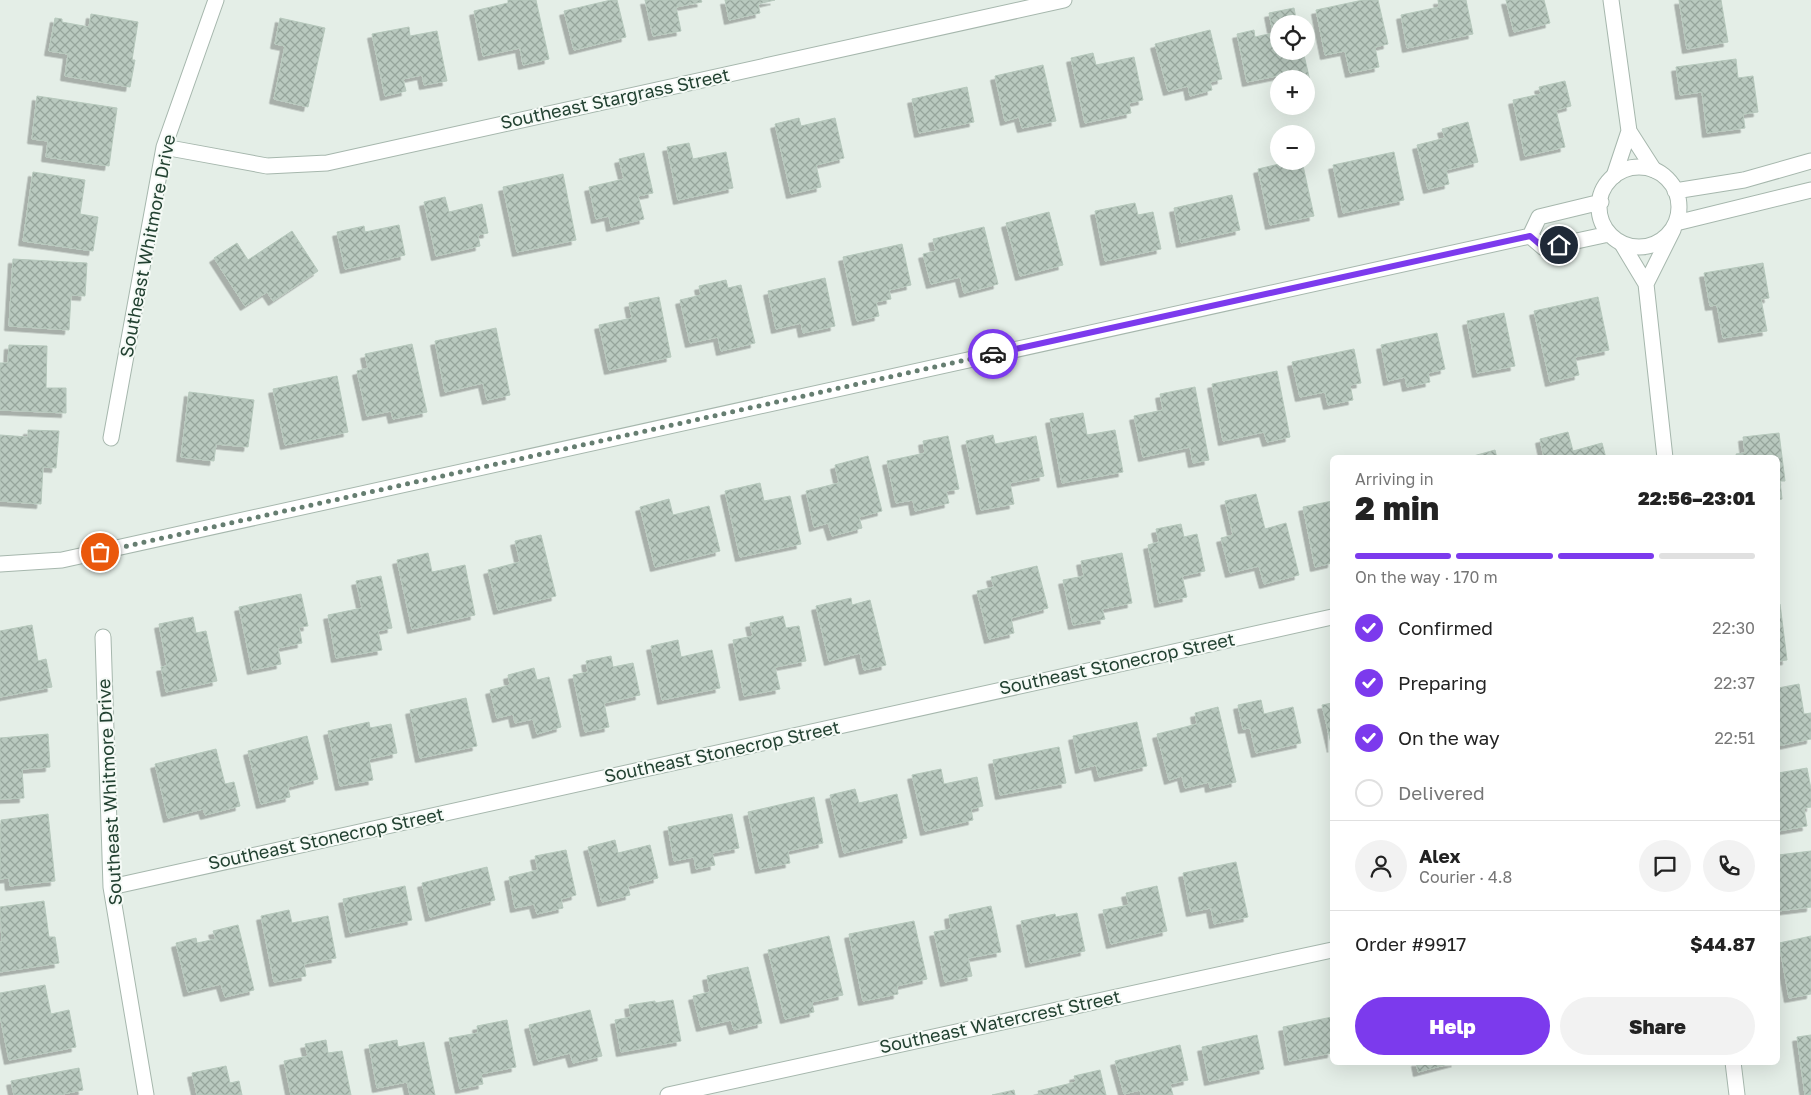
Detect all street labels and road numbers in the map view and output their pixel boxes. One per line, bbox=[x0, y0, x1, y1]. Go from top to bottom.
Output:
street label: Southeast Stargrass Street bbox=[498, 63, 731, 133]
street label: Southeast Whitmore Drive bbox=[115, 132, 179, 359]
street label: Southeast Stonecrop Street bbox=[997, 627, 1237, 699]
street label: Southeast Whitmore Drive bbox=[92, 678, 126, 906]
street label: Southeast Stonecrop Street bbox=[602, 715, 842, 787]
street label: Southeast Stonecrop Street bbox=[206, 802, 446, 874]
street label: Southeast Watercrest Street bbox=[877, 985, 1122, 1057]

